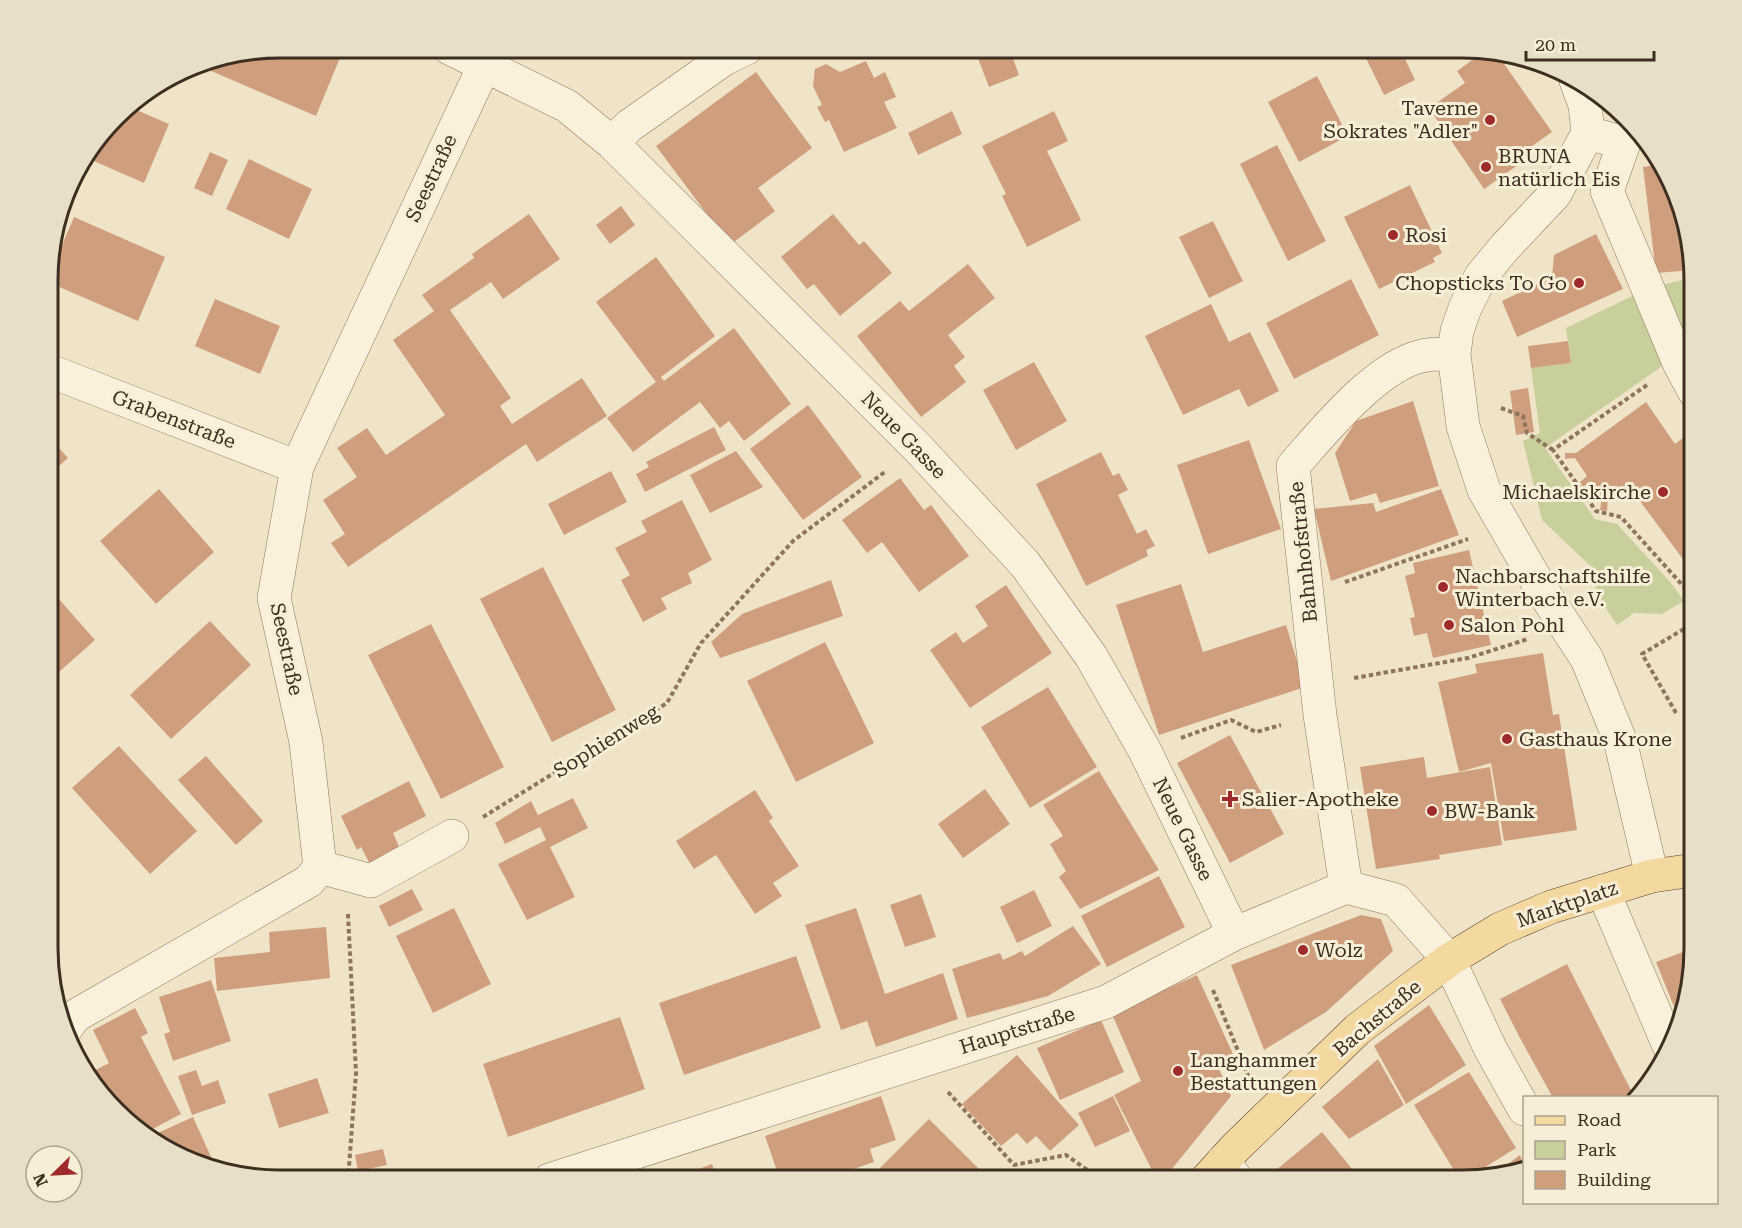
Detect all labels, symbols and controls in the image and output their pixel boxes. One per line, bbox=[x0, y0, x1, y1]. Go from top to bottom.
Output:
scale bar bbox=[1526, 24, 1654, 62]
text: 20 m bbox=[1535, 34, 1576, 55]
place label: Taverne Sokrates "Adler" bbox=[1323, 96, 1478, 143]
marker: Taverne Sokrates "Adler" bbox=[1483, 113, 1497, 127]
street label: Seestraße bbox=[400, 130, 462, 226]
place label: BRUNA natürlich Eis bbox=[1498, 144, 1620, 191]
marker: BRUNA natürlich Eis bbox=[1479, 160, 1493, 174]
place label: Rosi bbox=[1405, 223, 1447, 247]
marker: Rosi bbox=[1386, 228, 1400, 242]
place label: Chopsticks To Go bbox=[1395, 271, 1567, 295]
marker: Chopsticks To Go bbox=[1572, 276, 1586, 290]
street label: Grabenstraße bbox=[109, 384, 239, 454]
street label: Neue Gasse bbox=[857, 386, 951, 484]
street label: Bahnhofstraße bbox=[1284, 480, 1322, 624]
place label: Michaelskirche bbox=[1502, 480, 1651, 504]
marker: Michaelskirche bbox=[1656, 485, 1670, 499]
place label: Nachbarschaftshilfe Winterbach e.V. bbox=[1455, 564, 1651, 611]
marker: Nachbarschaftshilfe Winterbach e.V. bbox=[1436, 580, 1450, 594]
street label: Seestraße bbox=[265, 600, 309, 698]
place label: Salon Pohl bbox=[1461, 613, 1564, 637]
marker: Salon Pohl bbox=[1442, 618, 1456, 632]
street label: Sophienweg bbox=[549, 699, 664, 783]
place label: Gasthaus Krone bbox=[1519, 727, 1672, 751]
marker: Gasthaus Krone bbox=[1500, 732, 1514, 746]
street label: Neue Gasse bbox=[1148, 774, 1218, 885]
place label: Salier-Apotheke bbox=[1242, 787, 1399, 811]
marker: Salier-Apotheke bbox=[1223, 792, 1237, 806]
place label: BW-Bank bbox=[1444, 799, 1535, 823]
marker: BW-Bank bbox=[1425, 804, 1439, 818]
street label: Marktplatz bbox=[1513, 876, 1621, 932]
place label: Wolz bbox=[1315, 938, 1362, 962]
marker: Wolz bbox=[1296, 943, 1310, 957]
street label: Bachstraße bbox=[1328, 974, 1426, 1062]
street label: Hauptstraße bbox=[956, 1001, 1078, 1059]
place label: Langhammer Bestattungen bbox=[1190, 1048, 1317, 1095]
marker: Langhammer Bestattungen bbox=[1171, 1064, 1185, 1078]
legend bbox=[1523, 1096, 1718, 1204]
text: Road bbox=[1577, 1109, 1622, 1130]
text: Park bbox=[1577, 1139, 1617, 1160]
north arrow bbox=[24, 1144, 84, 1204]
text: Building bbox=[1577, 1169, 1651, 1190]
text: N bbox=[30, 1170, 52, 1189]

